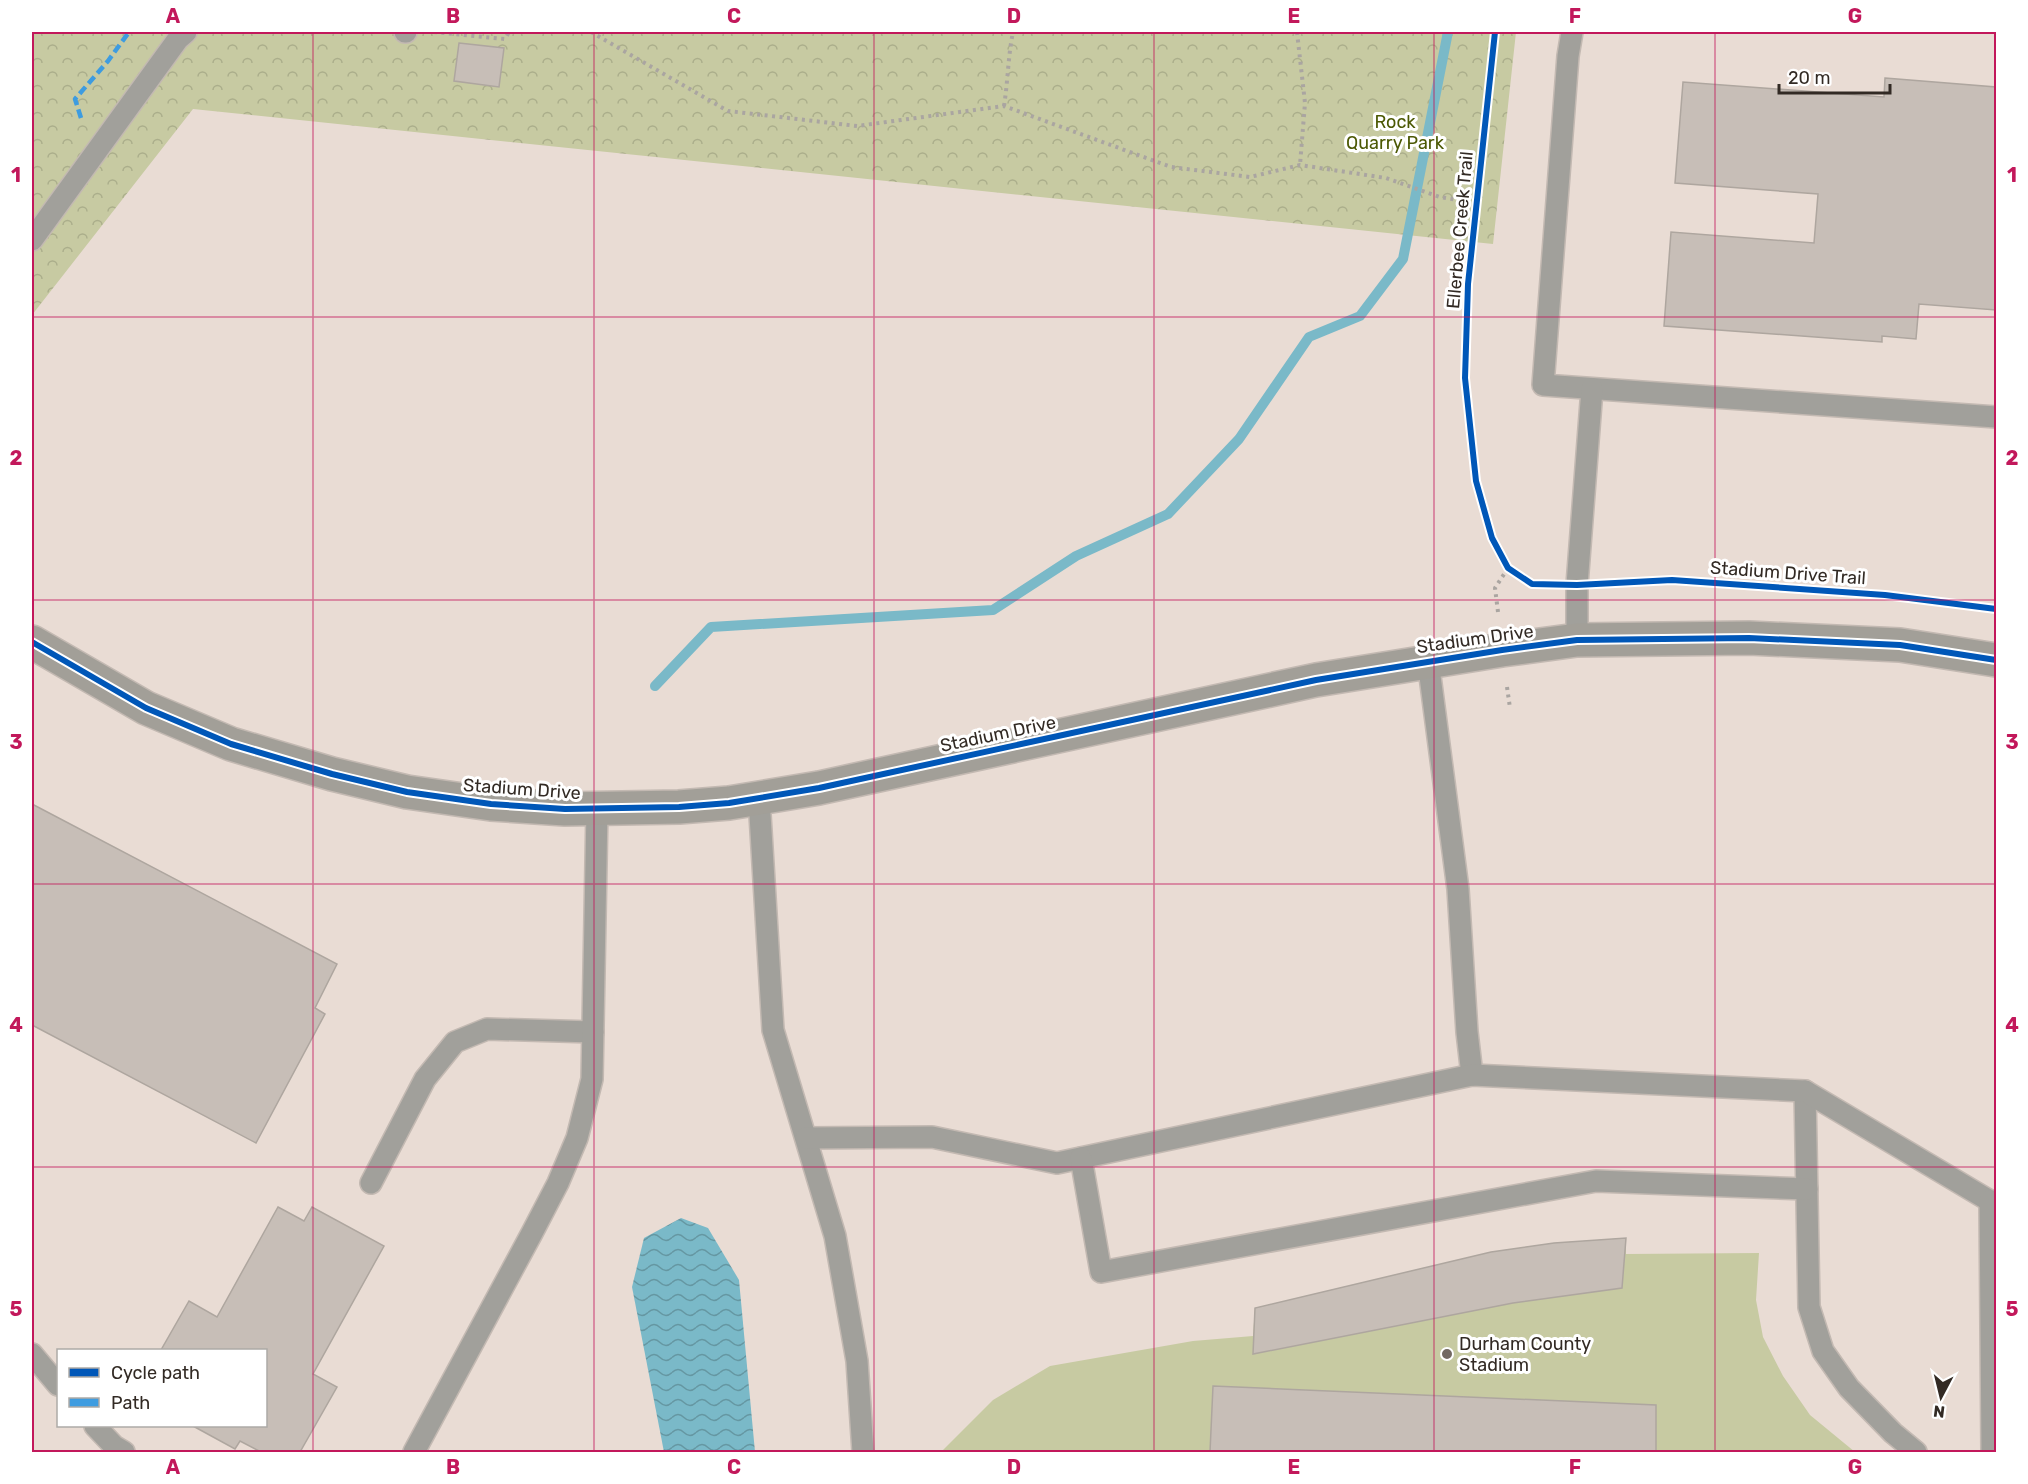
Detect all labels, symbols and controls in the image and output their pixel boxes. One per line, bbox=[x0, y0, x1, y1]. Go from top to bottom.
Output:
text: A bbox=[166, 4, 181, 28]
text: B bbox=[446, 4, 460, 28]
text: C bbox=[727, 4, 741, 28]
text: D bbox=[1007, 4, 1021, 28]
text: E bbox=[1288, 4, 1300, 28]
text: F bbox=[1569, 4, 1581, 28]
text: G bbox=[1848, 4, 1862, 28]
scale bar bbox=[1779, 57, 1890, 95]
text: 20 m bbox=[1788, 67, 1830, 89]
park label: Rock Quarry Park bbox=[1346, 111, 1445, 154]
street label: Ellerbee Creek Trail bbox=[1442, 150, 1478, 310]
text: 1 bbox=[11, 163, 21, 187]
text: 1 bbox=[2007, 163, 2017, 187]
text: 2 bbox=[10, 446, 23, 470]
text: 2 bbox=[2006, 446, 2019, 470]
street label: Stadium Drive Trail bbox=[1709, 557, 1867, 589]
street label: Stadium Drive bbox=[1415, 620, 1535, 658]
street label: Stadium Drive bbox=[938, 711, 1058, 757]
text: 3 bbox=[9, 730, 23, 754]
text: 3 bbox=[2005, 730, 2019, 754]
street label: Stadium Drive bbox=[462, 774, 582, 804]
text: 4 bbox=[9, 1013, 23, 1037]
text: 4 bbox=[2005, 1013, 2019, 1037]
text: 5 bbox=[10, 1297, 23, 1321]
text: 5 bbox=[2006, 1297, 2019, 1321]
place label: Durham County Stadium bbox=[1459, 1333, 1591, 1376]
marker: Durham County Stadium bbox=[1440, 1347, 1454, 1361]
legend bbox=[57, 1349, 267, 1427]
text: Cycle path bbox=[111, 1362, 200, 1384]
north arrow bbox=[1911, 1367, 1971, 1427]
text: Path bbox=[111, 1392, 150, 1414]
text: N bbox=[1932, 1401, 1946, 1422]
text: A bbox=[166, 1455, 181, 1479]
text: B bbox=[446, 1455, 460, 1479]
text: C bbox=[727, 1455, 741, 1479]
text: D bbox=[1007, 1455, 1021, 1479]
text: E bbox=[1288, 1455, 1300, 1479]
text: F bbox=[1569, 1455, 1581, 1479]
text: G bbox=[1848, 1455, 1862, 1479]

